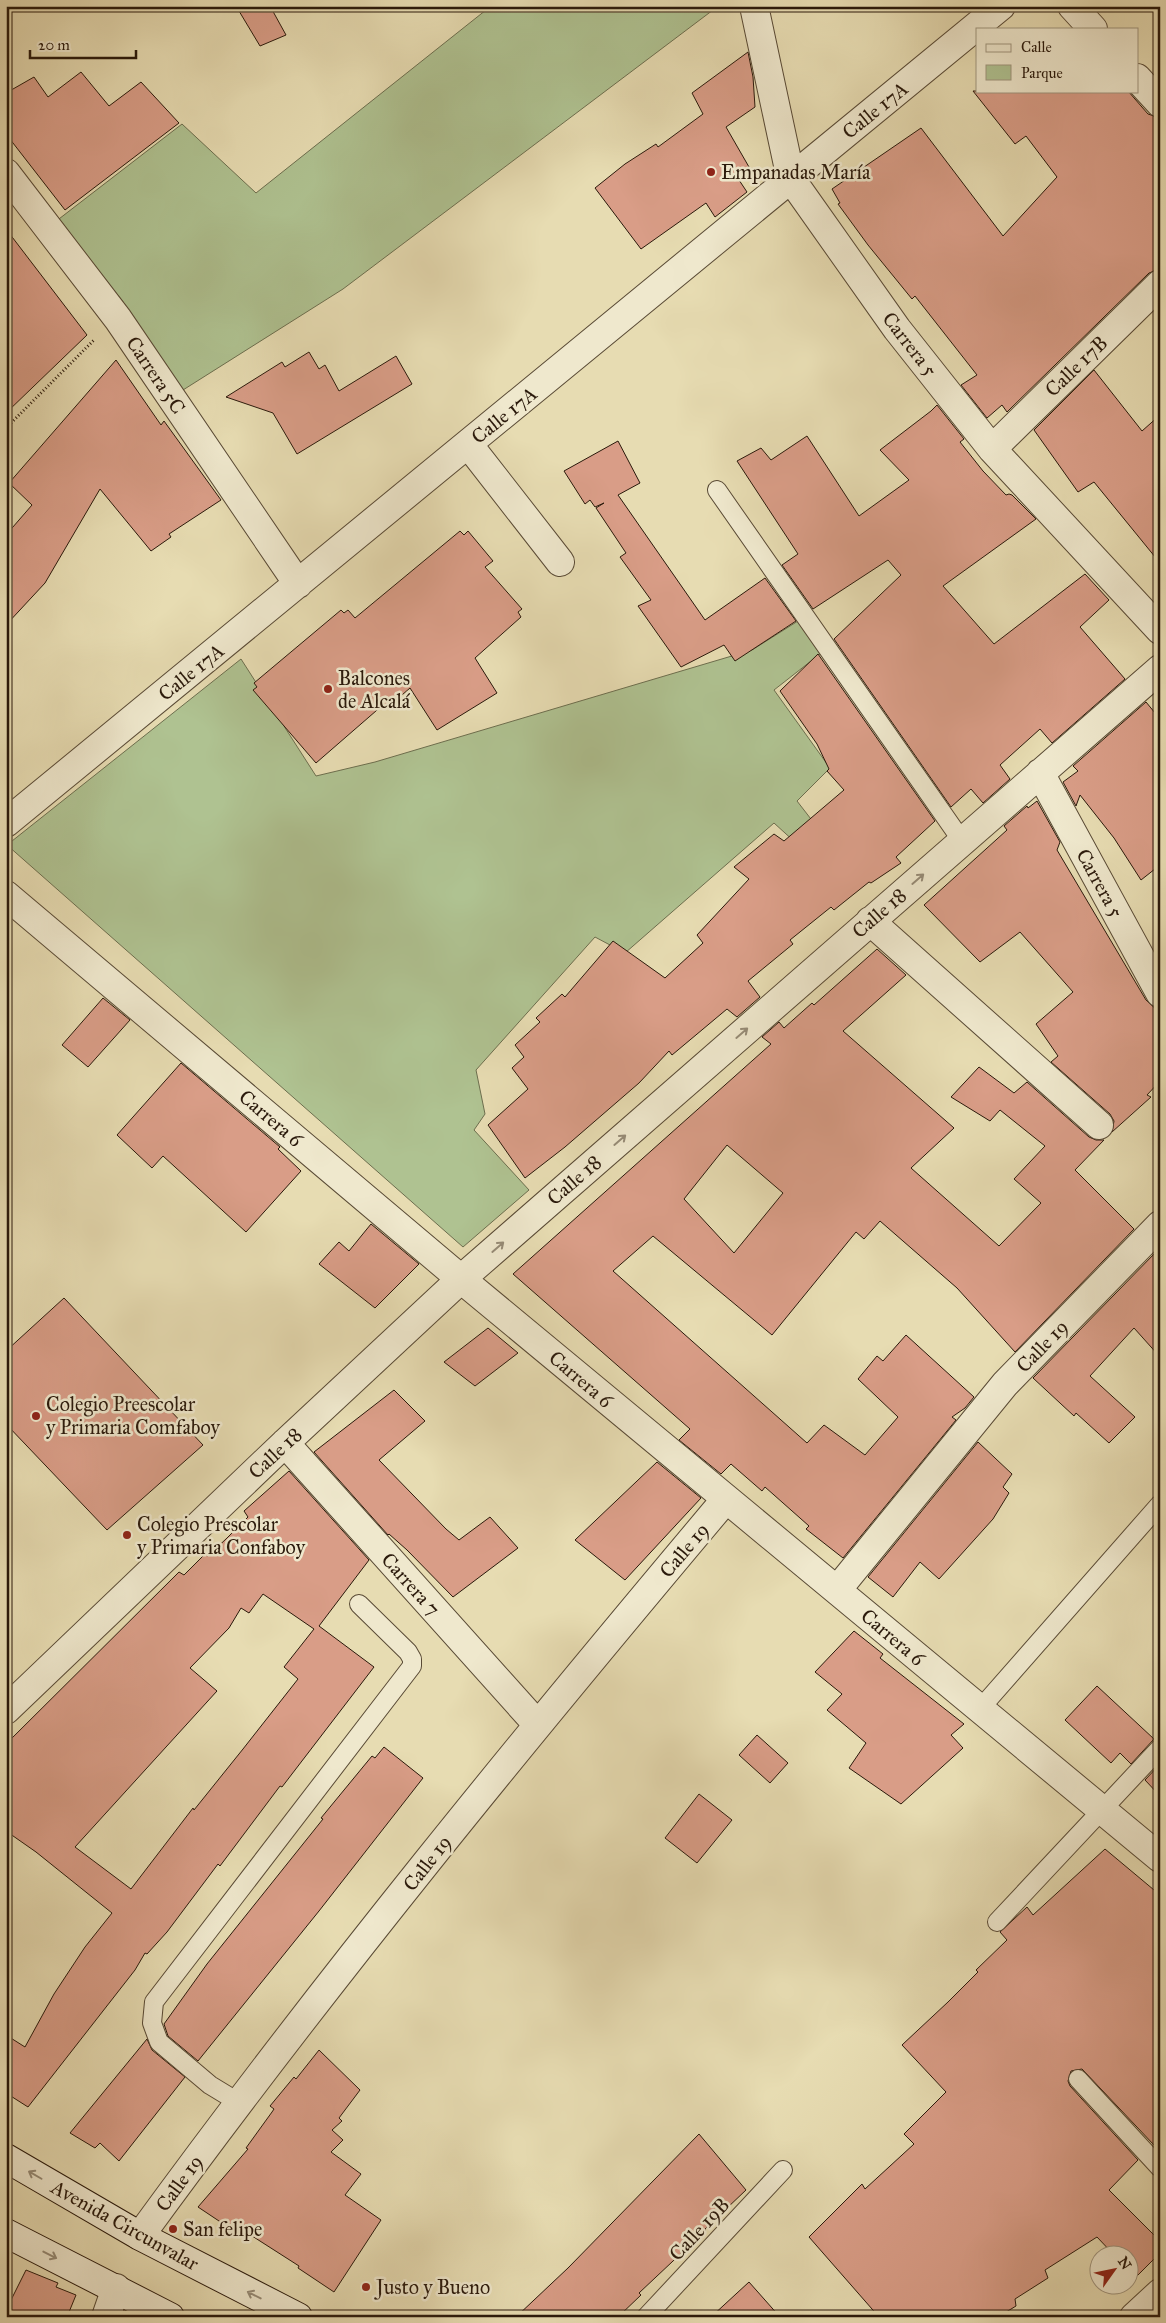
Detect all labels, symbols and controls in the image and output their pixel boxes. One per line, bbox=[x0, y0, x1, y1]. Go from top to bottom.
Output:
scale bar bbox=[30, 28, 136, 60]
legend bbox=[976, 28, 1138, 92]
text: 20 m bbox=[38, 36, 70, 54]
text: Calle bbox=[1021, 38, 1052, 56]
text: Parque bbox=[1021, 64, 1063, 83]
street label: Calle 17A bbox=[837, 76, 913, 144]
place label: Empanadas María bbox=[721, 160, 871, 184]
marker: Empanadas María bbox=[705, 166, 717, 178]
street label: Carrera 5 bbox=[878, 307, 942, 381]
street label: Calle 17B bbox=[1040, 331, 1112, 401]
street label: Carrera 5C bbox=[121, 332, 191, 418]
street label: Calle 17A bbox=[466, 381, 542, 449]
street label: Calle 17A bbox=[153, 638, 229, 706]
place label: Balcones de Alcalá bbox=[338, 666, 411, 713]
marker: Balcones de Alcalá bbox=[322, 683, 334, 695]
street label: Carrera 5 bbox=[1071, 844, 1129, 922]
one-way arrow bbox=[911, 874, 924, 885]
street label: Calle 18 bbox=[847, 883, 911, 943]
one-way arrow bbox=[736, 1027, 749, 1038]
street label: Carrera 6 bbox=[234, 1084, 308, 1152]
one-way arrow bbox=[614, 1134, 627, 1145]
street label: Calle 18 bbox=[542, 1150, 606, 1210]
one-way arrow bbox=[491, 1241, 504, 1252]
street label: Calle 19 bbox=[1011, 1315, 1073, 1377]
street label: Carrera 6 bbox=[544, 1345, 618, 1413]
place label: Colegio Preescolar y Primaria Comfaboy bbox=[46, 1392, 221, 1439]
marker: Colegio Preescolar y Primaria Comfaboy bbox=[30, 1410, 42, 1422]
street label: Calle 18 bbox=[243, 1422, 307, 1484]
place label: Colegio Prescolar y Primaria Confaboy bbox=[137, 1512, 306, 1559]
street label: Calle 19 bbox=[654, 1518, 714, 1582]
marker: Colegio Prescolar y Primaria Confaboy bbox=[121, 1529, 133, 1541]
street label: Carrera 7 bbox=[377, 1548, 445, 1620]
street label: Carrera 6 bbox=[856, 1603, 930, 1671]
street label: Calle 19 bbox=[398, 1830, 456, 1896]
street label: Calle 19 bbox=[150, 2150, 208, 2216]
one-way arrow bbox=[28, 2170, 43, 2179]
street label: Avenida Circunvalar bbox=[46, 2174, 203, 2276]
street label: Calle 19B bbox=[664, 2193, 734, 2265]
place label: San felipe bbox=[183, 2217, 262, 2241]
marker: San felipe bbox=[167, 2223, 179, 2235]
north arrow bbox=[1088, 2246, 1138, 2296]
one-way arrow bbox=[42, 2250, 57, 2260]
text: N bbox=[1114, 2254, 1135, 2273]
place label: Justo y Bueno bbox=[374, 2275, 490, 2300]
marker: Justo y Bueno bbox=[360, 2281, 372, 2293]
one-way arrow bbox=[247, 2290, 262, 2300]

